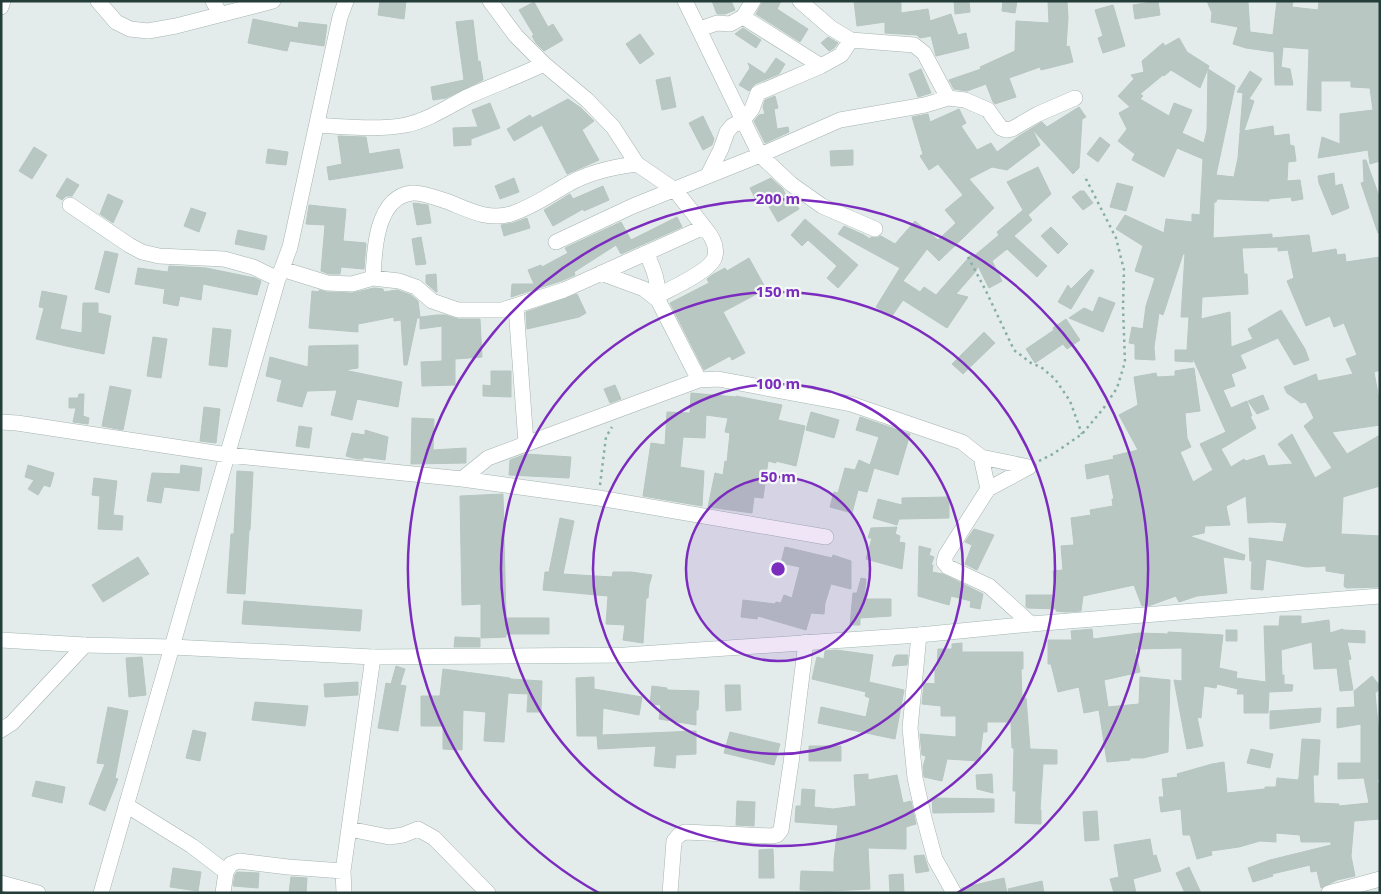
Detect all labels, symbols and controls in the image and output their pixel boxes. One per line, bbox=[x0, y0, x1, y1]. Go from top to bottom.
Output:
text: 200 m bbox=[756, 188, 800, 208]
text: 150 m bbox=[756, 281, 800, 301]
text: 100 m bbox=[756, 373, 800, 393]
text: 50 m bbox=[760, 466, 796, 486]
centre of rings bbox=[769, 560, 787, 578]

